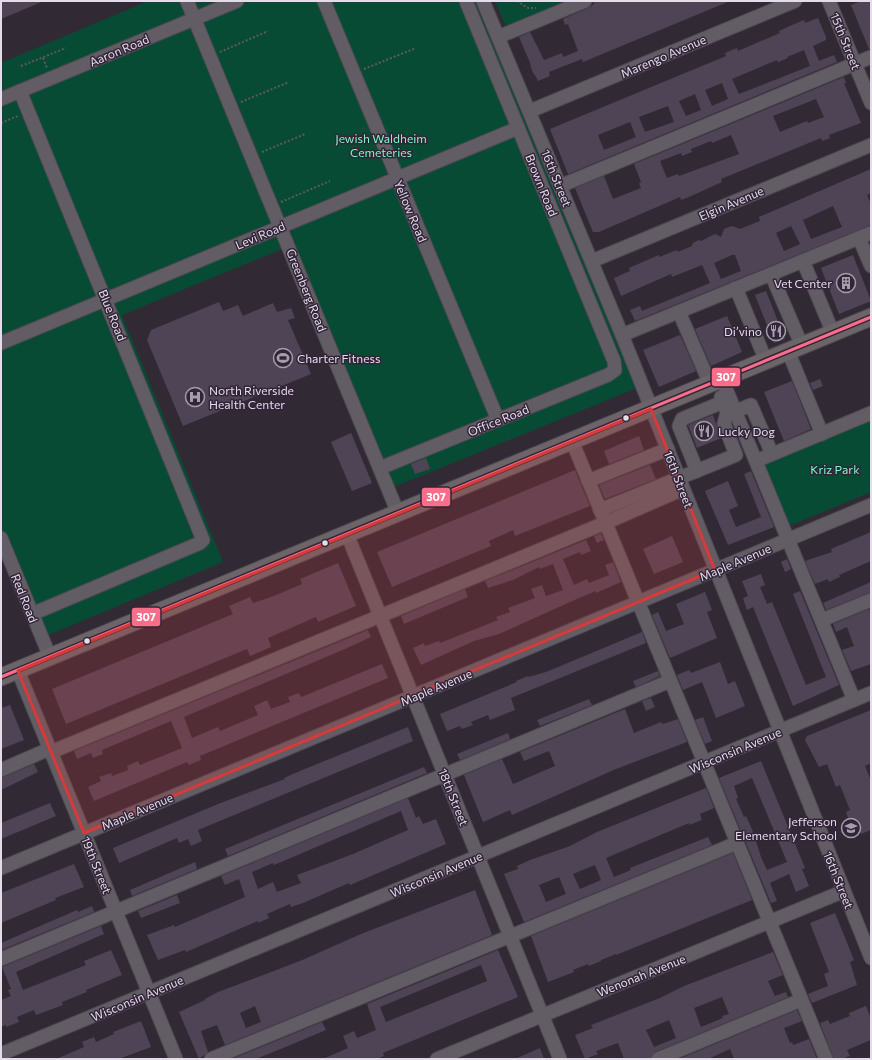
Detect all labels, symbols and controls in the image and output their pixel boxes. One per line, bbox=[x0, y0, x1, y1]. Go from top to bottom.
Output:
street label: 15th Street bbox=[828, 11, 864, 72]
street label: Aaron Road bbox=[87, 31, 151, 69]
street label: Marengo Avenue bbox=[618, 32, 708, 80]
park label: Jewish Waldheim Cemeteries bbox=[335, 131, 427, 159]
street label: 16th Street bbox=[539, 147, 575, 209]
street label: Brown Road bbox=[523, 152, 561, 218]
street label: Yellow Road bbox=[392, 178, 430, 244]
street label: Elgin Avenue bbox=[697, 183, 765, 223]
street label: Levi Road bbox=[233, 218, 287, 252]
street label: Greenberg Road bbox=[284, 247, 330, 333]
building icon: Vet Center bbox=[835, 272, 857, 294]
place label: Vet Center bbox=[774, 276, 832, 290]
street label: Blue Road bbox=[96, 287, 130, 343]
restaurant icon: Di’vino bbox=[765, 320, 787, 342]
place label: Di’vino bbox=[724, 324, 762, 338]
sports icon: Charter Fitness bbox=[272, 347, 294, 369]
place label: Charter Fitness bbox=[297, 351, 380, 365]
line badge: 307 bbox=[711, 367, 741, 387]
text: 307 bbox=[716, 370, 736, 383]
place label: North Riverside Health Center bbox=[209, 383, 294, 411]
hospital icon: North Riverside Health Center bbox=[184, 386, 206, 408]
street label: Office Road bbox=[465, 401, 531, 439]
unlabelled marker bbox=[621, 413, 631, 423]
restaurant icon: Lucky Dog bbox=[693, 420, 715, 442]
place label: Lucky Dog bbox=[718, 424, 776, 438]
street label: 16th Street bbox=[662, 448, 696, 510]
park label: Kriz Park bbox=[810, 462, 860, 476]
line badge: 307 bbox=[421, 487, 451, 507]
text: 307 bbox=[426, 490, 446, 503]
unlabelled marker bbox=[320, 538, 330, 548]
street label: Maple Avenue bbox=[697, 541, 773, 583]
street label: Red Road bbox=[9, 572, 41, 624]
line badge: 307 bbox=[131, 607, 161, 627]
text: 307 bbox=[136, 610, 156, 623]
unlabelled marker bbox=[82, 636, 92, 646]
street label: Maple Avenue bbox=[398, 666, 474, 708]
street label: Wisconsin Avenue bbox=[687, 724, 783, 776]
street label: 18th Street bbox=[436, 766, 472, 828]
street label: Maple Avenue bbox=[99, 790, 175, 832]
place label: Jefferson Elementary School bbox=[735, 814, 837, 842]
school or university icon: Jefferson Elementary School bbox=[840, 817, 862, 839]
street label: 19th Street bbox=[79, 834, 115, 896]
street label: Wisconsin Avenue bbox=[388, 848, 484, 900]
street label: 16th Street bbox=[821, 849, 857, 911]
street label: Wenonah Avenue bbox=[595, 951, 687, 999]
street label: Wisconsin Avenue bbox=[89, 972, 185, 1024]

